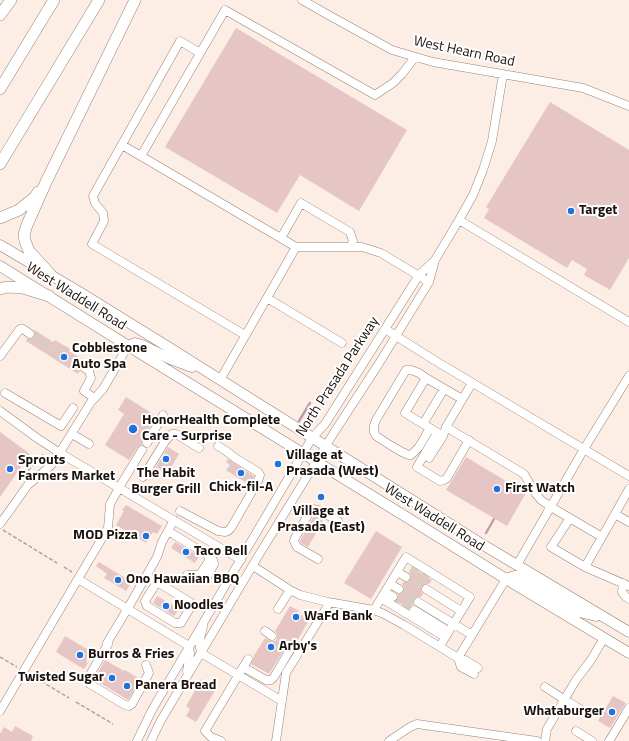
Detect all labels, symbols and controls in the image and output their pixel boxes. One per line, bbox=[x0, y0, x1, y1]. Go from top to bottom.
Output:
street label: West Hearn Road bbox=[412, 33, 516, 71]
place label: Target bbox=[579, 203, 617, 219]
marker: Target bbox=[566, 206, 576, 216]
street label: West Waddell Road bbox=[23, 259, 129, 335]
street label: North Prasada Parkway bbox=[293, 314, 383, 440]
place label: Cobblestone Auto Spa bbox=[72, 341, 147, 374]
marker: Cobblestone Auto Spa bbox=[59, 352, 69, 362]
place label: HonorHealth Complete Care - Surprise bbox=[142, 413, 280, 446]
marker: HonorHealth Complete Care - Surprise bbox=[127, 423, 139, 435]
place label: Village at Prasada (West) bbox=[286, 448, 379, 480]
place label: Sprouts Farmers Market bbox=[18, 453, 115, 486]
marker: The Habit Burger Grill bbox=[161, 454, 171, 464]
marker: Village at Prasada (West) bbox=[273, 459, 283, 469]
marker: Sprouts Farmers Market bbox=[5, 464, 15, 474]
place label: The Habit Burger Grill bbox=[131, 466, 201, 498]
marker: Chick-fil-A bbox=[236, 468, 246, 478]
place label: Chick-fil-A bbox=[209, 480, 273, 496]
street label: West Waddell Road bbox=[381, 480, 487, 556]
place label: First Watch bbox=[505, 481, 575, 497]
marker: First Watch bbox=[492, 484, 502, 494]
marker: Village at Prasada (East) bbox=[316, 492, 326, 502]
place label: Village at Prasada (East) bbox=[277, 504, 365, 536]
place label: MOD Pizza bbox=[73, 528, 138, 544]
marker: MOD Pizza bbox=[141, 531, 151, 541]
place label: Taco Bell bbox=[194, 544, 247, 560]
marker: Taco Bell bbox=[181, 547, 191, 557]
place label: Ono Hawaiian BBQ bbox=[126, 572, 239, 588]
marker: Ono Hawaiian BBQ bbox=[113, 575, 123, 585]
place label: Noodles bbox=[174, 598, 224, 614]
marker: Noodles bbox=[161, 601, 171, 611]
place label: WaFd Bank bbox=[304, 609, 373, 625]
marker: WaFd Bank bbox=[291, 612, 301, 622]
place label: Arby's bbox=[279, 639, 317, 655]
marker: Arby's bbox=[266, 642, 276, 652]
place label: Burros & Fries bbox=[88, 647, 174, 663]
marker: Burros & Fries bbox=[75, 650, 85, 660]
place label: Twisted Sugar bbox=[18, 670, 104, 686]
marker: Twisted Sugar bbox=[107, 673, 117, 683]
place label: Panera Bread bbox=[135, 678, 216, 694]
marker: Panera Bread bbox=[122, 681, 132, 691]
place label: Whataburger bbox=[523, 704, 604, 720]
marker: Whataburger bbox=[607, 707, 617, 717]

